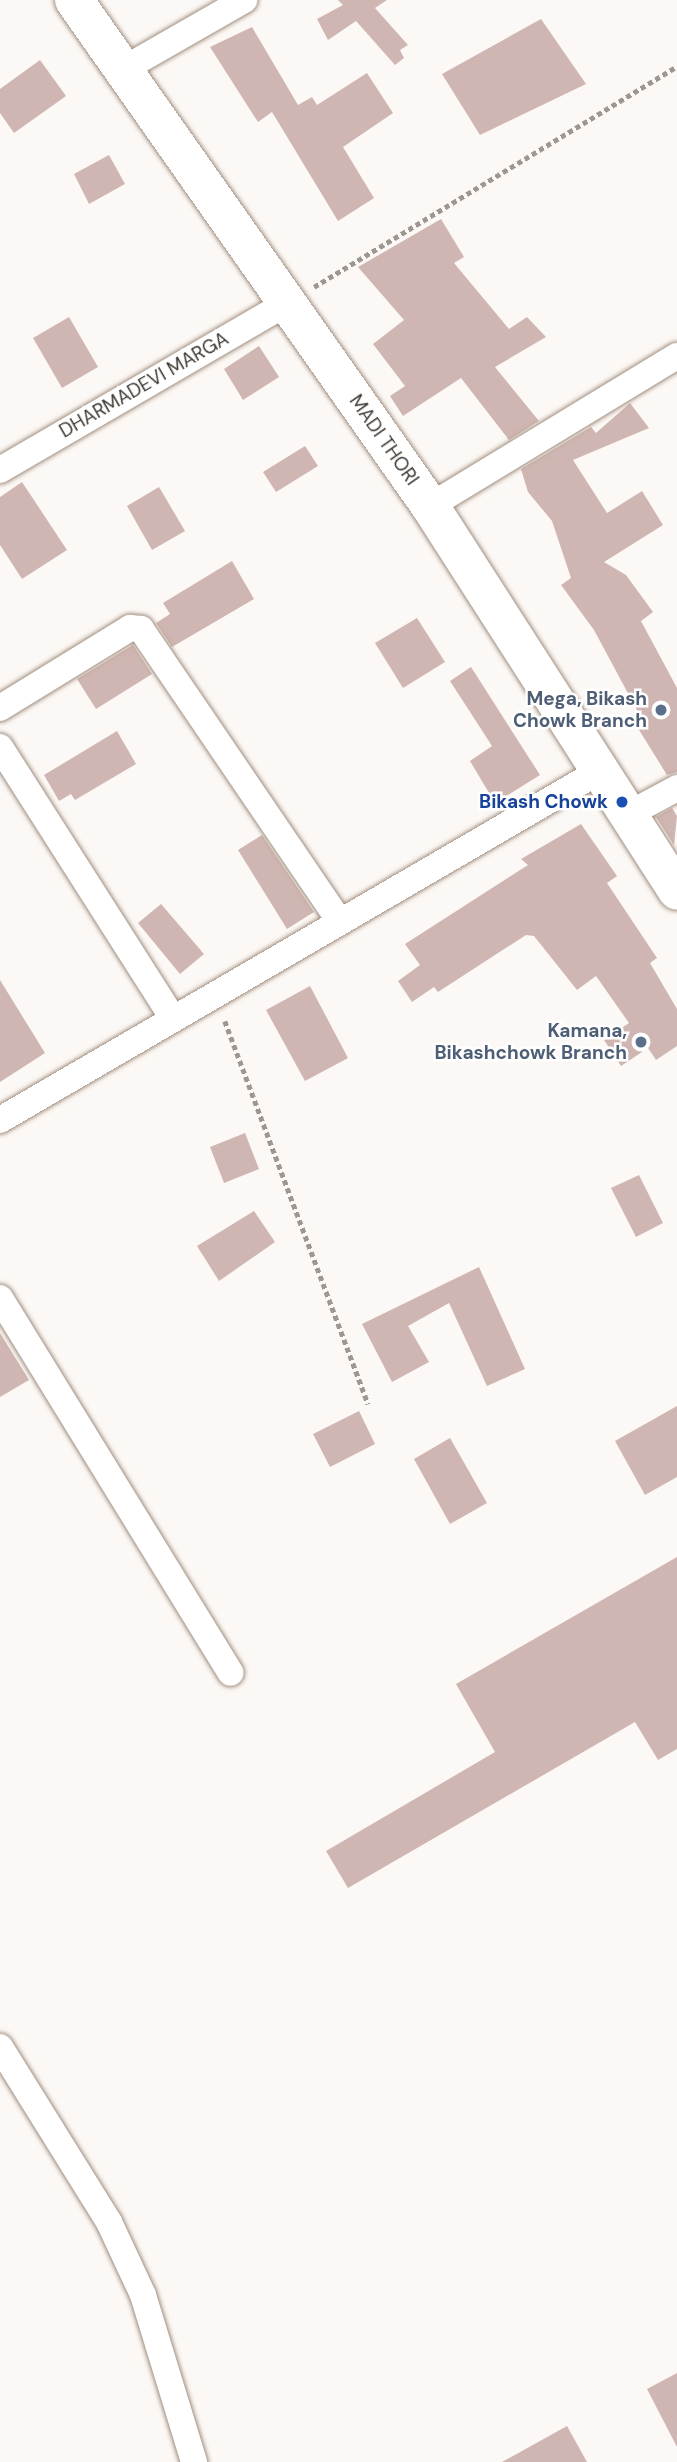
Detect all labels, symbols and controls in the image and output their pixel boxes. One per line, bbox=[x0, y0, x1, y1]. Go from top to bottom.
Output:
street label: DHARMADEVI MARGA bbox=[55, 327, 233, 443]
street label: MADI THORI bbox=[344, 390, 424, 490]
place label: Mega, Bikash Chowk Branch bbox=[513, 688, 647, 732]
marker: Mega, Bikash Chowk Branch bbox=[653, 702, 669, 718]
place label: Bikash Chowk bbox=[479, 791, 608, 813]
marker: Bikash Chowk bbox=[614, 794, 630, 810]
place label: Kamana, Bikashchowk Branch bbox=[434, 1020, 627, 1064]
marker: Kamana, Bikashchowk Branch bbox=[633, 1034, 649, 1050]

